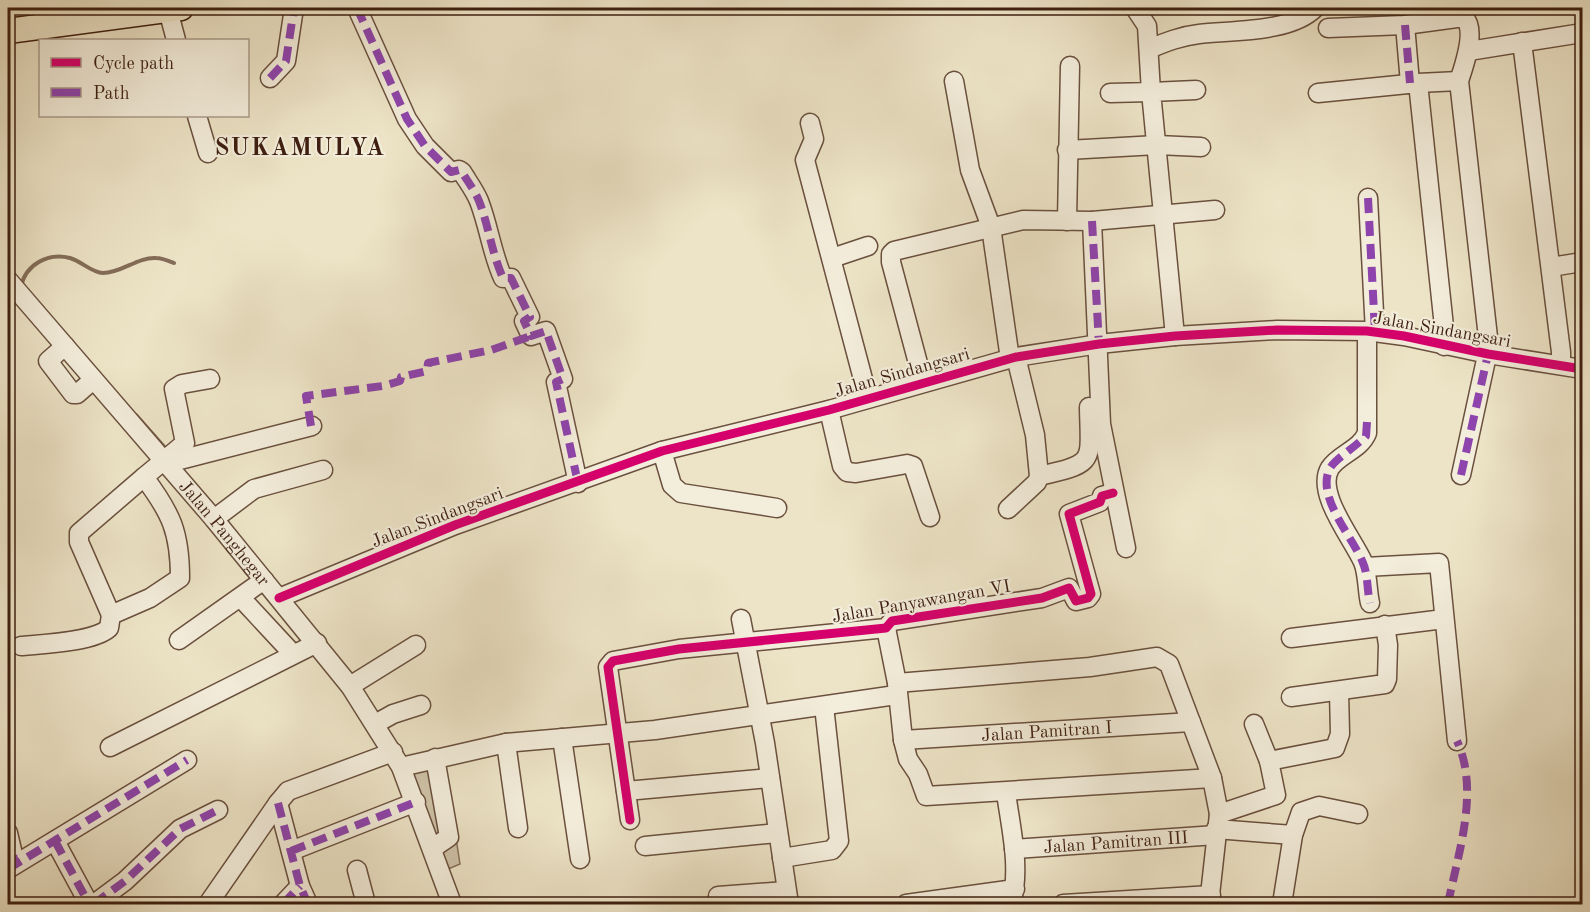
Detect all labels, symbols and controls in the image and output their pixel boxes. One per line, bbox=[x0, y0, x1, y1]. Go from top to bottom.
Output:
legend bbox=[39, 39, 249, 117]
text: Cycle path bbox=[93, 55, 174, 73]
text: Path bbox=[93, 85, 130, 103]
district label: SUKAMULYA bbox=[214, 137, 386, 161]
street label: Jalan Sindangsari bbox=[1372, 309, 1512, 351]
street label: Jalan Sindangsari bbox=[833, 345, 972, 401]
street label: Jalan Panghegar bbox=[175, 477, 273, 590]
street label: Jalan Sindangsari bbox=[369, 484, 506, 551]
street label: Jalan Panyawangan VI bbox=[830, 577, 1012, 627]
street label: Jalan Pamitran I bbox=[981, 719, 1113, 745]
street label: Jalan Pamitran III bbox=[1043, 829, 1189, 857]

